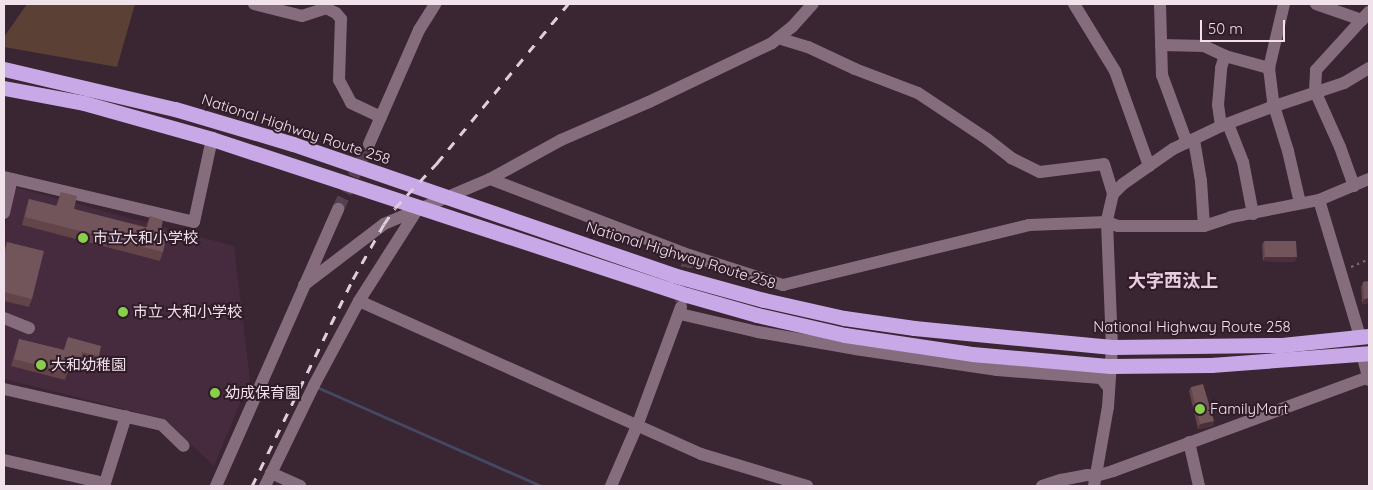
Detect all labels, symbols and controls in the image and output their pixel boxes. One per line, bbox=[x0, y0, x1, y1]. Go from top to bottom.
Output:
scale bar bbox=[1203, 10, 1288, 42]
text: 50 m bbox=[1208, 19, 1243, 38]
street label: National Highway Route 258 bbox=[199, 90, 393, 168]
street label: National Highway Route 258 bbox=[584, 218, 778, 292]
place label: 市立大和小学校 bbox=[93, 229, 198, 247]
marker: 市立大和小学校 bbox=[77, 232, 89, 244]
district label: 大字西汰上 bbox=[1128, 270, 1218, 292]
place label: 市立 大和小学校 bbox=[133, 303, 242, 321]
marker: 市立 大和小学校 bbox=[117, 306, 129, 318]
street label: National Highway Route 258 bbox=[1093, 318, 1291, 336]
place label: 大和幼稚園 bbox=[51, 356, 126, 374]
marker: 大和幼稚園 bbox=[35, 359, 47, 371]
place label: 幼成保育園 bbox=[225, 384, 300, 402]
marker: 幼成保育園 bbox=[209, 387, 221, 399]
place label: FamilyMart bbox=[1210, 400, 1288, 418]
marker: FamilyMart bbox=[1194, 403, 1206, 415]

